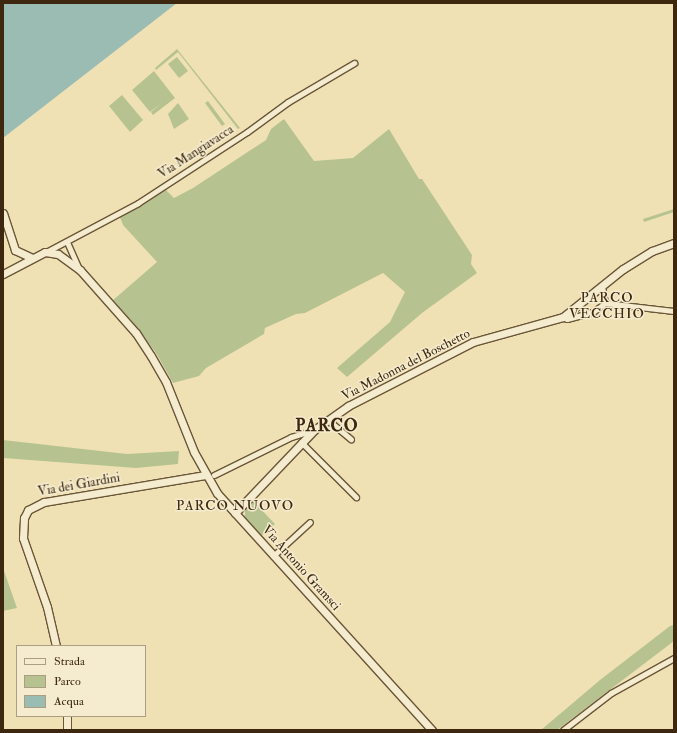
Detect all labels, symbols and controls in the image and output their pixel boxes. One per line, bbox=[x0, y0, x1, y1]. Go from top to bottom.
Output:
street label: Via Mangiavacca bbox=[155, 122, 237, 182]
district label: PARCO VECCHIO bbox=[569, 290, 645, 322]
street label: Via Madonna del Boschetto bbox=[339, 326, 473, 404]
district label: PARCO bbox=[295, 416, 359, 436]
street label: Via dei Giardini bbox=[37, 470, 121, 500]
district label: PARCO NUOVO bbox=[176, 498, 294, 514]
street label: Via Antonio Gramsci bbox=[259, 522, 343, 614]
legend bbox=[16, 645, 146, 717]
text: Strada bbox=[54, 654, 85, 669]
text: Parco bbox=[54, 674, 81, 689]
text: Acqua bbox=[54, 694, 84, 709]

